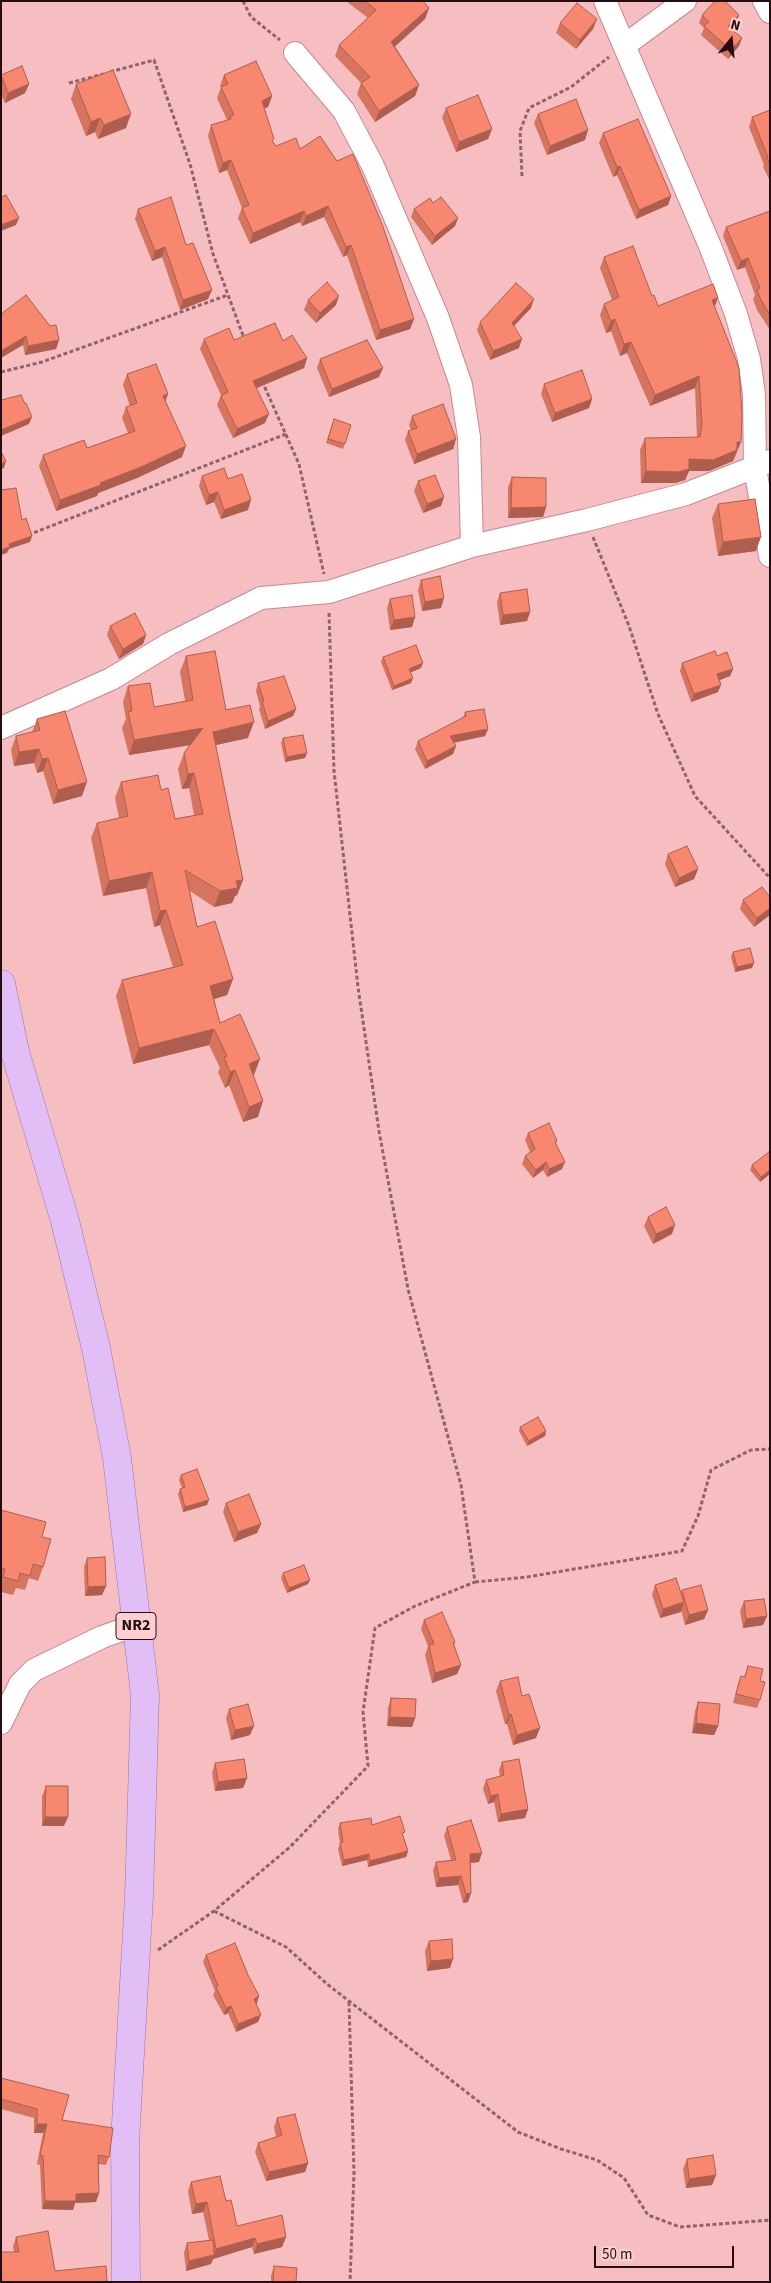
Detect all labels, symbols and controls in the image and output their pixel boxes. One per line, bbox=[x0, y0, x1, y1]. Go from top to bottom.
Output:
north arrow bbox=[706, 15, 756, 65]
text: N bbox=[728, 15, 743, 37]
road number: NR2 bbox=[116, 1612, 156, 1640]
scale bar bbox=[596, 2236, 736, 2268]
text: 50 m bbox=[602, 2244, 632, 2265]

